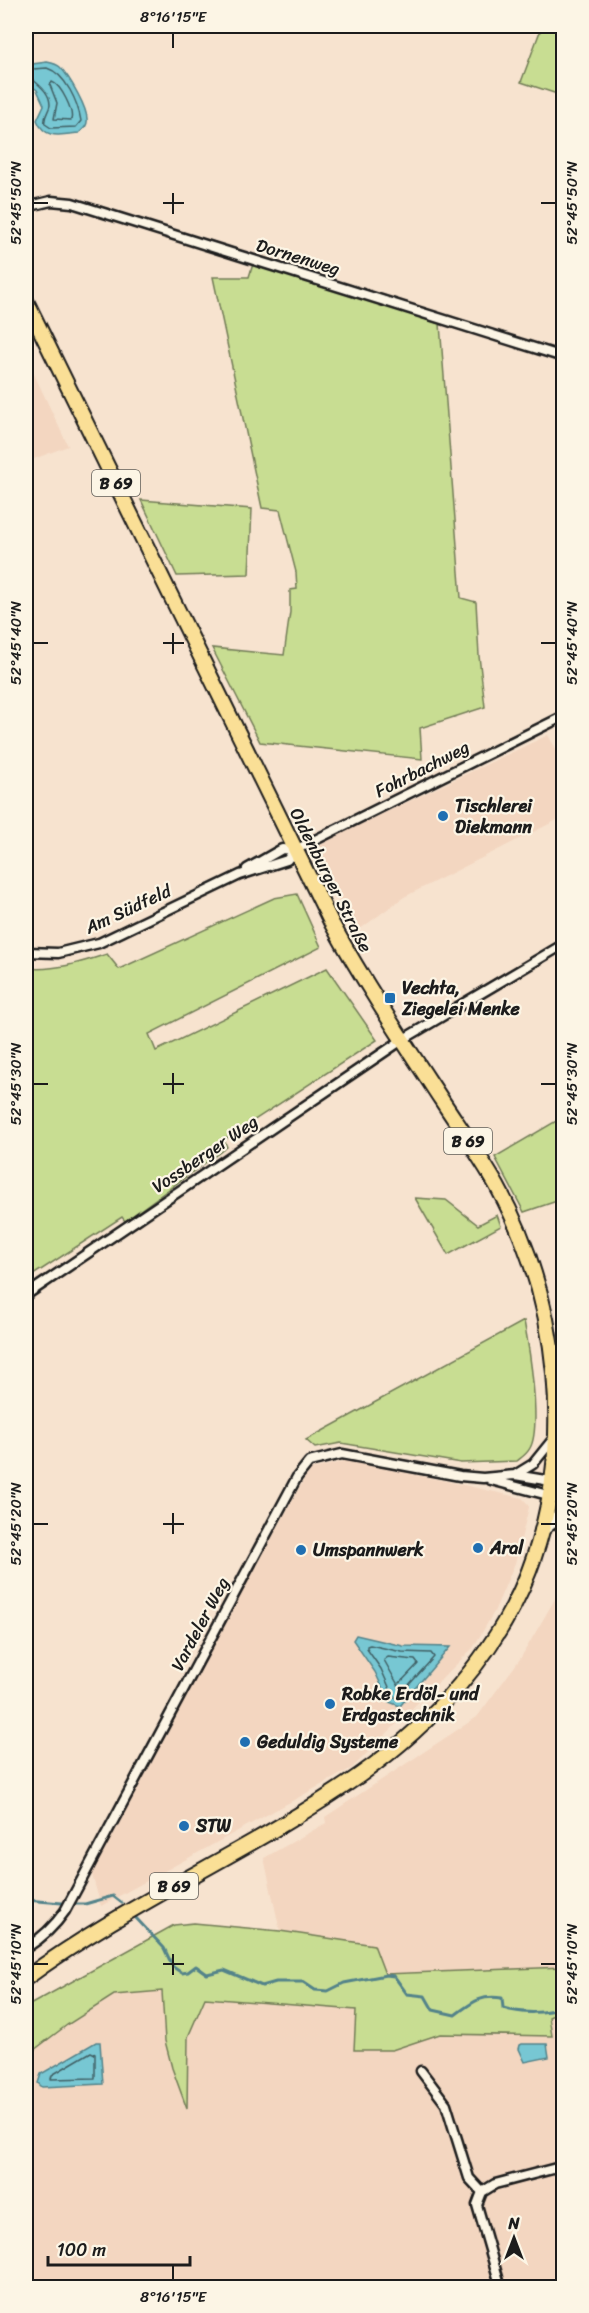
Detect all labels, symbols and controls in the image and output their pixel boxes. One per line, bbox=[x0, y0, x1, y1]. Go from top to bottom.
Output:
text: 8°16'15"E bbox=[140, 4, 208, 30]
text: 52°45'50"N bbox=[3, 161, 29, 245]
text: 52°45'50"N bbox=[559, 161, 585, 245]
street label: Dornenweg bbox=[252, 229, 344, 285]
road number: B 69 bbox=[92, 470, 140, 496]
text: 52°45'40"N bbox=[3, 600, 29, 685]
text: 52°45'40"N bbox=[559, 600, 585, 685]
street label: Fohrbachweg bbox=[369, 731, 475, 807]
place label: Tischlerei Diekmann bbox=[455, 790, 533, 843]
street label: Oldenburger Straße bbox=[281, 802, 381, 958]
marker: Tischlerei Diekmann bbox=[436, 809, 450, 823]
street label: Am Südfeld bbox=[78, 874, 178, 943]
place label: Vechta, Ziegelei Menke bbox=[401, 972, 521, 1025]
marker: Vechta, Ziegelei Menke bbox=[383, 991, 397, 1005]
text: 52°45'30"N bbox=[3, 1042, 29, 1125]
text: 52°45'30"N bbox=[559, 1042, 585, 1125]
street label: Vossberger Weg bbox=[145, 1106, 265, 1202]
road number: B 69 bbox=[444, 1128, 492, 1154]
text: 52°45'20"N bbox=[3, 1482, 29, 1566]
text: 52°45'20"N bbox=[559, 1482, 585, 1566]
place label: Aral bbox=[489, 1532, 524, 1564]
place label: Umspannwerk bbox=[313, 1534, 424, 1566]
marker: Aral bbox=[471, 1541, 485, 1555]
marker: Umspannwerk bbox=[294, 1543, 308, 1557]
street label: Vardeler Weg bbox=[162, 1571, 238, 1677]
place label: Robke Erdöl- und Erdgastechnik bbox=[341, 1678, 480, 1731]
marker: Robke Erdöl- und Erdgastechnik bbox=[323, 1697, 337, 1711]
place label: Geduldig Systeme bbox=[256, 1726, 399, 1758]
marker: Geduldig Systeme bbox=[238, 1735, 252, 1749]
place label: STW bbox=[195, 1810, 232, 1842]
marker: STW bbox=[177, 1819, 191, 1833]
road number: B 69 bbox=[150, 1873, 198, 1899]
text: 52°45'10"N bbox=[3, 1923, 29, 2004]
text: 52°45'10"N bbox=[559, 1923, 585, 2004]
north arrow bbox=[484, 2208, 544, 2268]
text: N bbox=[507, 2209, 520, 2238]
scale bar bbox=[48, 2229, 190, 2267]
text: 100 m bbox=[57, 2234, 106, 2266]
text: 8°16'15"E bbox=[140, 2284, 208, 2310]

